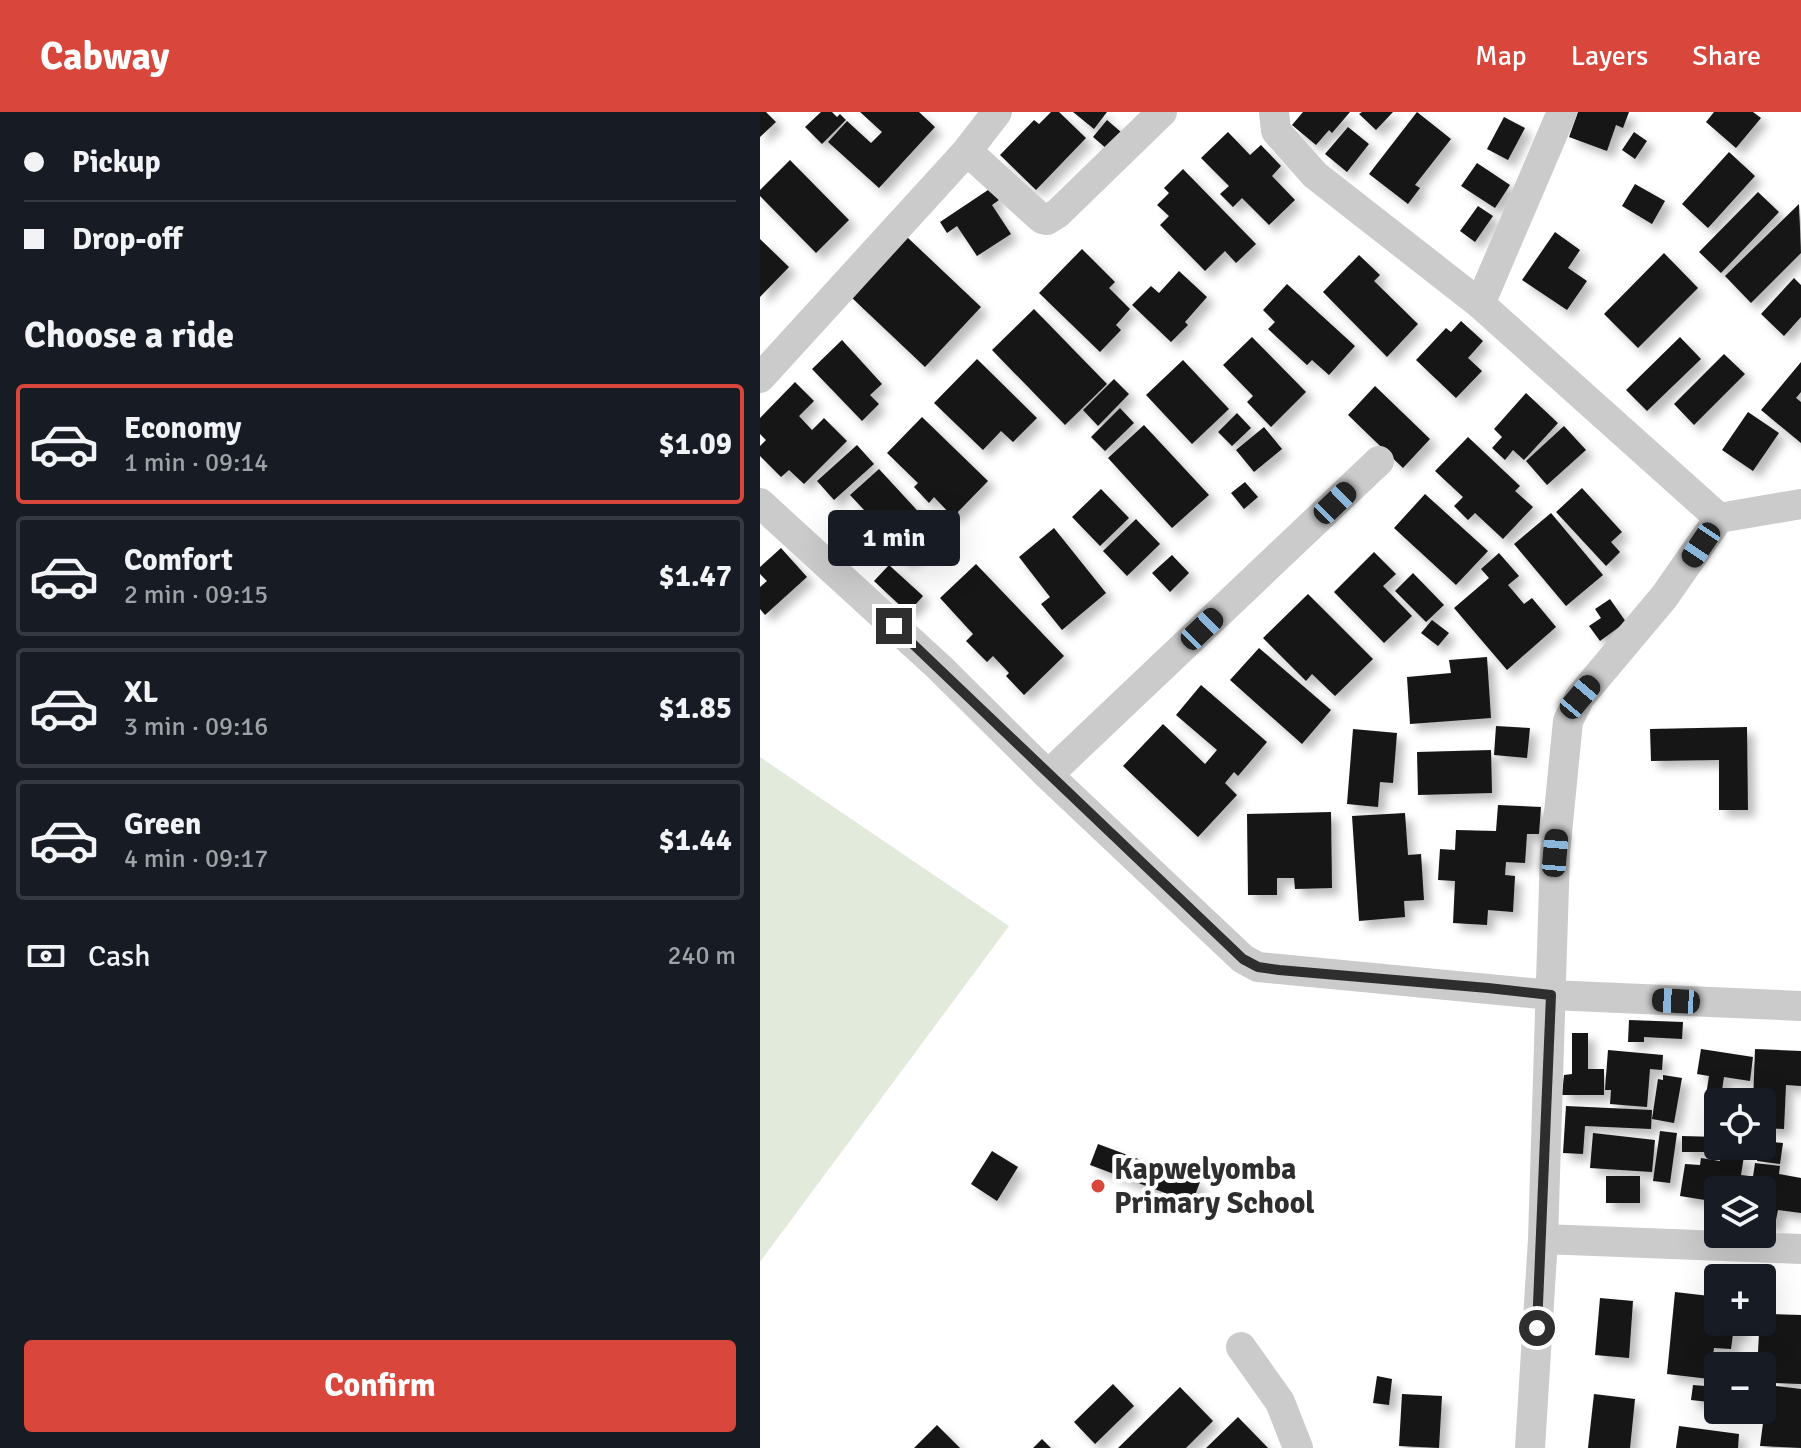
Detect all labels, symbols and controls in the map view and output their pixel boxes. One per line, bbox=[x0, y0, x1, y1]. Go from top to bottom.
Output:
text: Cabway bbox=[40, 33, 169, 80]
text: Map bbox=[1475, 39, 1527, 73]
text: Layers bbox=[1571, 39, 1648, 73]
text: Share bbox=[1692, 39, 1761, 73]
text: Pickup bbox=[72, 144, 161, 181]
text: Drop-off bbox=[72, 221, 182, 258]
text: Choose a ride bbox=[24, 313, 234, 358]
icon: car bbox=[28, 408, 100, 480]
text: Economy bbox=[124, 410, 241, 447]
text: $1.09 bbox=[659, 426, 732, 463]
text: 1 min · 09:14 bbox=[124, 447, 268, 479]
car bbox=[1309, 478, 1361, 528]
callout: 1 min bbox=[828, 510, 960, 566]
car bbox=[1678, 518, 1724, 572]
text: 1 min bbox=[863, 522, 925, 554]
icon: car bbox=[28, 540, 100, 612]
text: Comfort bbox=[124, 542, 233, 579]
text: $1.47 bbox=[659, 558, 732, 595]
text: 2 min · 09:15 bbox=[124, 579, 268, 611]
car bbox=[1176, 604, 1228, 654]
route end bbox=[876, 608, 912, 644]
car bbox=[1555, 671, 1605, 723]
icon: car bbox=[28, 672, 100, 744]
text: XL bbox=[124, 674, 158, 711]
text: $1.85 bbox=[659, 690, 732, 727]
text: 3 min · 09:16 bbox=[124, 711, 268, 743]
icon: car bbox=[28, 804, 100, 876]
text: Green bbox=[124, 806, 201, 843]
text: $1.44 bbox=[659, 822, 732, 859]
car bbox=[1541, 828, 1569, 878]
text: 4 min · 09:17 bbox=[124, 843, 268, 875]
icon: cash bbox=[24, 934, 68, 978]
text: Cash bbox=[88, 938, 151, 975]
text: 240 m bbox=[667, 940, 736, 972]
car bbox=[1651, 988, 1701, 1014]
map controls bbox=[1704, 1088, 1776, 1424]
button: locate bbox=[1704, 1088, 1776, 1160]
place label: Kapwelyomba Primary School bbox=[1114, 1151, 1315, 1222]
button: layers bbox=[1704, 1176, 1776, 1248]
marker: Kapwelyomba Primary School bbox=[1089, 1177, 1107, 1195]
button: + bbox=[1704, 1264, 1776, 1336]
route start bbox=[1519, 1310, 1555, 1346]
button: Confirm bbox=[24, 1340, 736, 1432]
button: − bbox=[1704, 1352, 1776, 1424]

